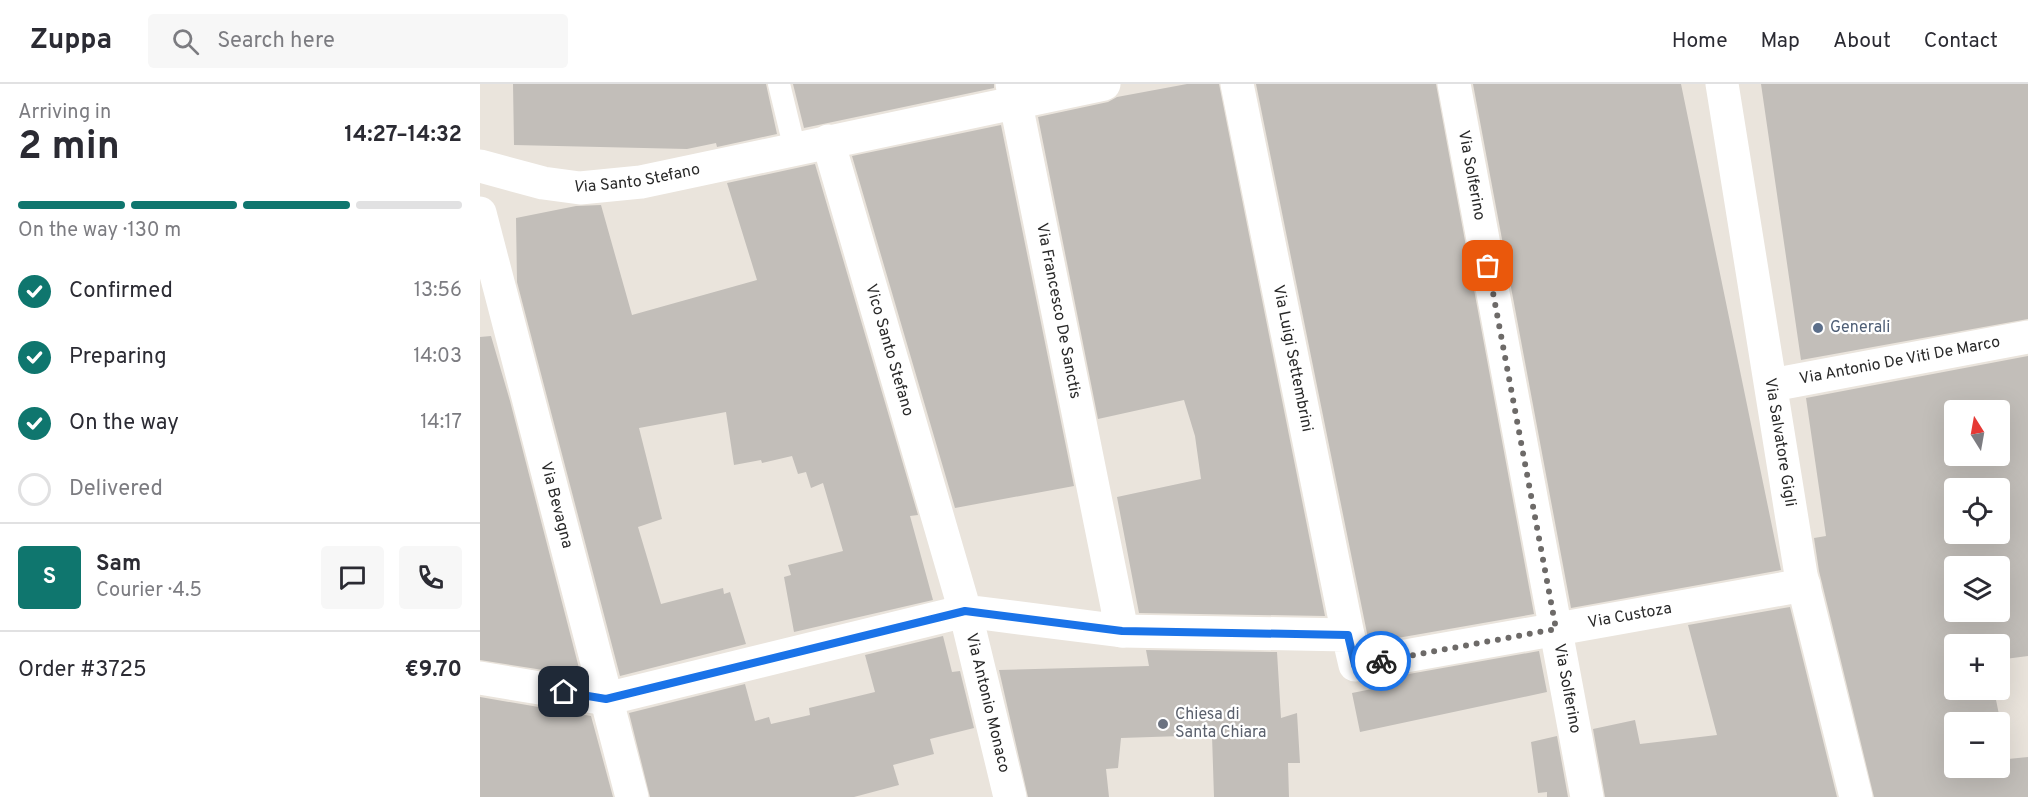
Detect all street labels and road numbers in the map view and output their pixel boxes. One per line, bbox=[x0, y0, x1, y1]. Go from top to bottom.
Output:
street label: Via Solferino bbox=[1453, 129, 1489, 222]
street label: Via Santo Stefano bbox=[572, 160, 702, 198]
street label: Via Francesco De Sanctis bbox=[1031, 221, 1085, 401]
street label: Vico Santo Stefano bbox=[860, 282, 918, 419]
street label: Via Luigi Settembrini bbox=[1268, 283, 1317, 434]
street label: Via Antonio De Viti De Marco bbox=[1798, 332, 2002, 390]
street label: Via Salvatore Gigli bbox=[1759, 376, 1800, 508]
street label: Via Bevagna bbox=[535, 460, 577, 551]
street label: Via Custoza bbox=[1586, 599, 1673, 633]
street label: Via Antonio Monaco bbox=[961, 631, 1014, 775]
street label: Via Solferino bbox=[1549, 642, 1585, 735]

